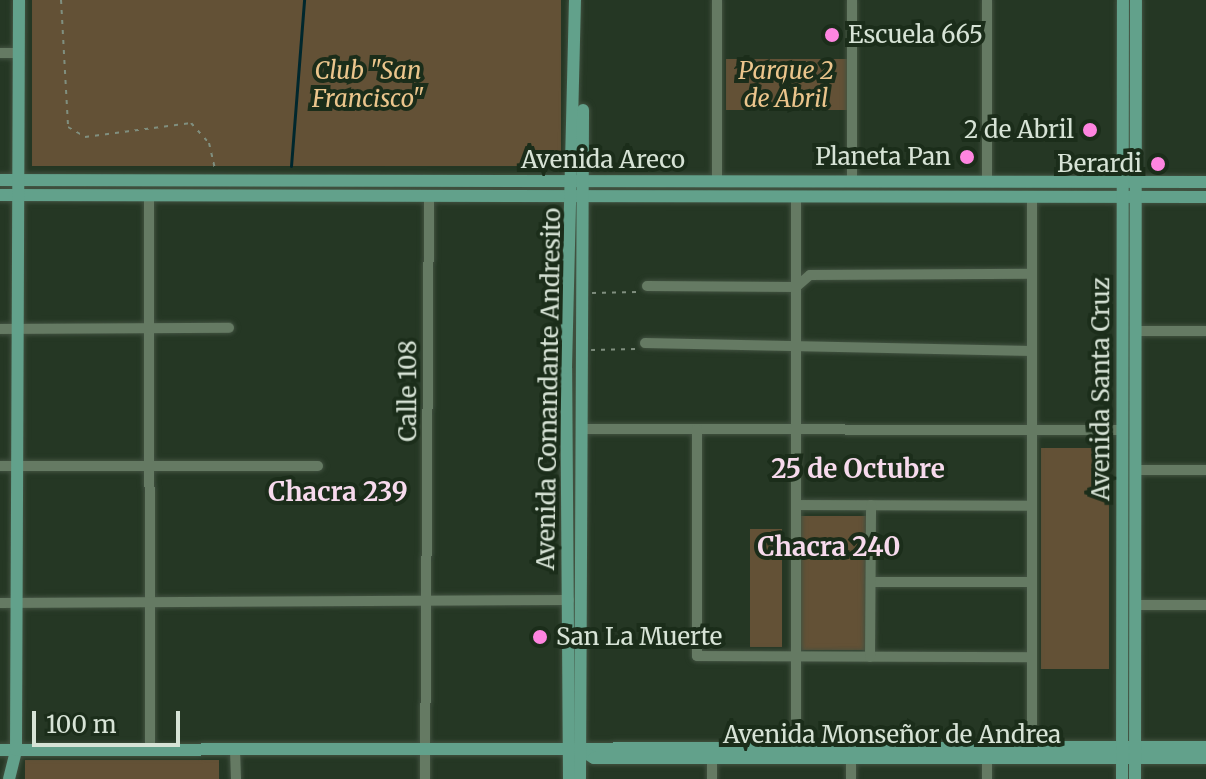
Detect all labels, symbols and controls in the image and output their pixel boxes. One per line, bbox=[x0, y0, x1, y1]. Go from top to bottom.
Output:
place label: Escuela 665 bbox=[848, 21, 983, 49]
marker: Escuela 665 bbox=[823, 26, 841, 44]
park label: Club "San Francisco" bbox=[312, 57, 424, 113]
park label: Parque 2 de Abril bbox=[738, 57, 834, 113]
place label: 2 de Abril bbox=[964, 116, 1074, 144]
marker: 2 de Abril bbox=[1081, 121, 1099, 139]
place label: Planeta Pan bbox=[815, 143, 951, 171]
street label: Avenida Areco bbox=[521, 146, 685, 174]
marker: Planeta Pan bbox=[958, 148, 976, 166]
place label: Berardi bbox=[1057, 150, 1142, 178]
marker: Berardi bbox=[1149, 155, 1167, 173]
street label: Avenida Comandante Andresito bbox=[531, 208, 567, 570]
street label: Avenida Santa Cruz bbox=[1087, 277, 1115, 501]
street label: Calle 108 bbox=[394, 340, 422, 442]
district label: 25 de Octubre bbox=[771, 453, 945, 485]
district label: Chacra 239 bbox=[268, 476, 408, 508]
district label: Chacra 240 bbox=[758, 531, 900, 563]
place label: San La Muerte bbox=[556, 623, 722, 651]
marker: San La Muerte bbox=[531, 628, 549, 646]
scale bar bbox=[36, 695, 184, 745]
text: 100 m bbox=[46, 709, 116, 740]
street label: Avenida Monseñor de Andrea bbox=[723, 721, 1061, 749]

